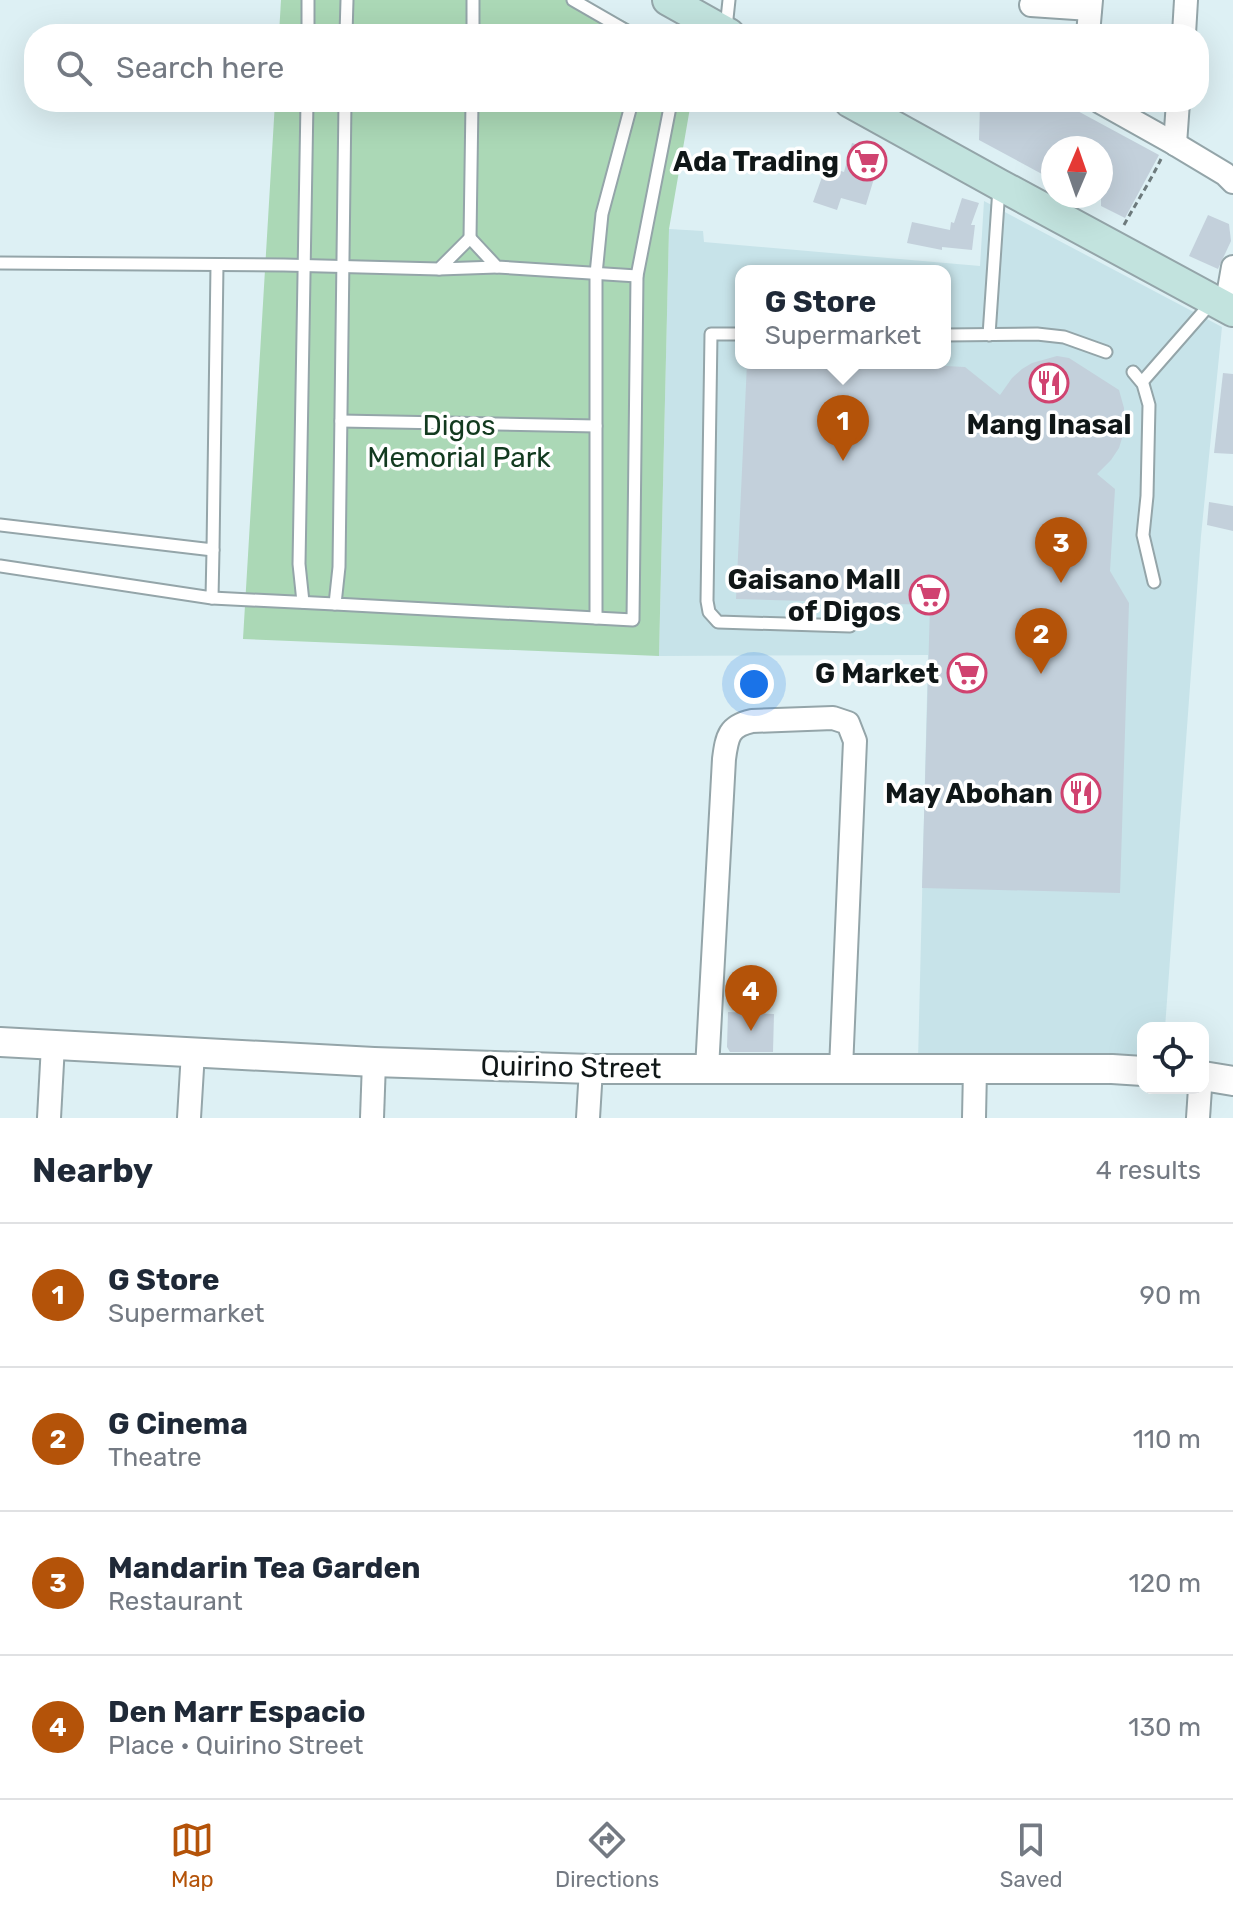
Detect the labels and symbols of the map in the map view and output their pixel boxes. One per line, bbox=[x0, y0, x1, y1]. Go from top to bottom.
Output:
north arrow bbox=[1041, 136, 1113, 208]
supermarket icon: Ada Trading bbox=[846, 140, 888, 182]
place label: Ada Trading bbox=[673, 145, 839, 178]
restaurant icon: Mang Inasal bbox=[1028, 362, 1070, 404]
pin: 1 bbox=[817, 395, 869, 461]
place label: Mang Inasal bbox=[966, 408, 1132, 441]
park label: Digos Memorial Park bbox=[367, 409, 551, 474]
pin: 3 bbox=[1035, 517, 1087, 583]
place label: Gaisano Mall of Digos bbox=[728, 563, 901, 628]
supermarket icon: Gaisano Mall of Digos bbox=[908, 574, 950, 616]
pin: 2 bbox=[1015, 608, 1067, 674]
supermarket icon: G Market bbox=[946, 652, 988, 694]
place label: G Market bbox=[815, 657, 939, 690]
your location bbox=[734, 664, 774, 704]
restaurant icon: May Abohan bbox=[1060, 772, 1102, 814]
place label: May Abohan bbox=[885, 777, 1053, 810]
pin: 4 bbox=[725, 965, 777, 1031]
street label: Quirino Street bbox=[480, 1049, 662, 1085]

